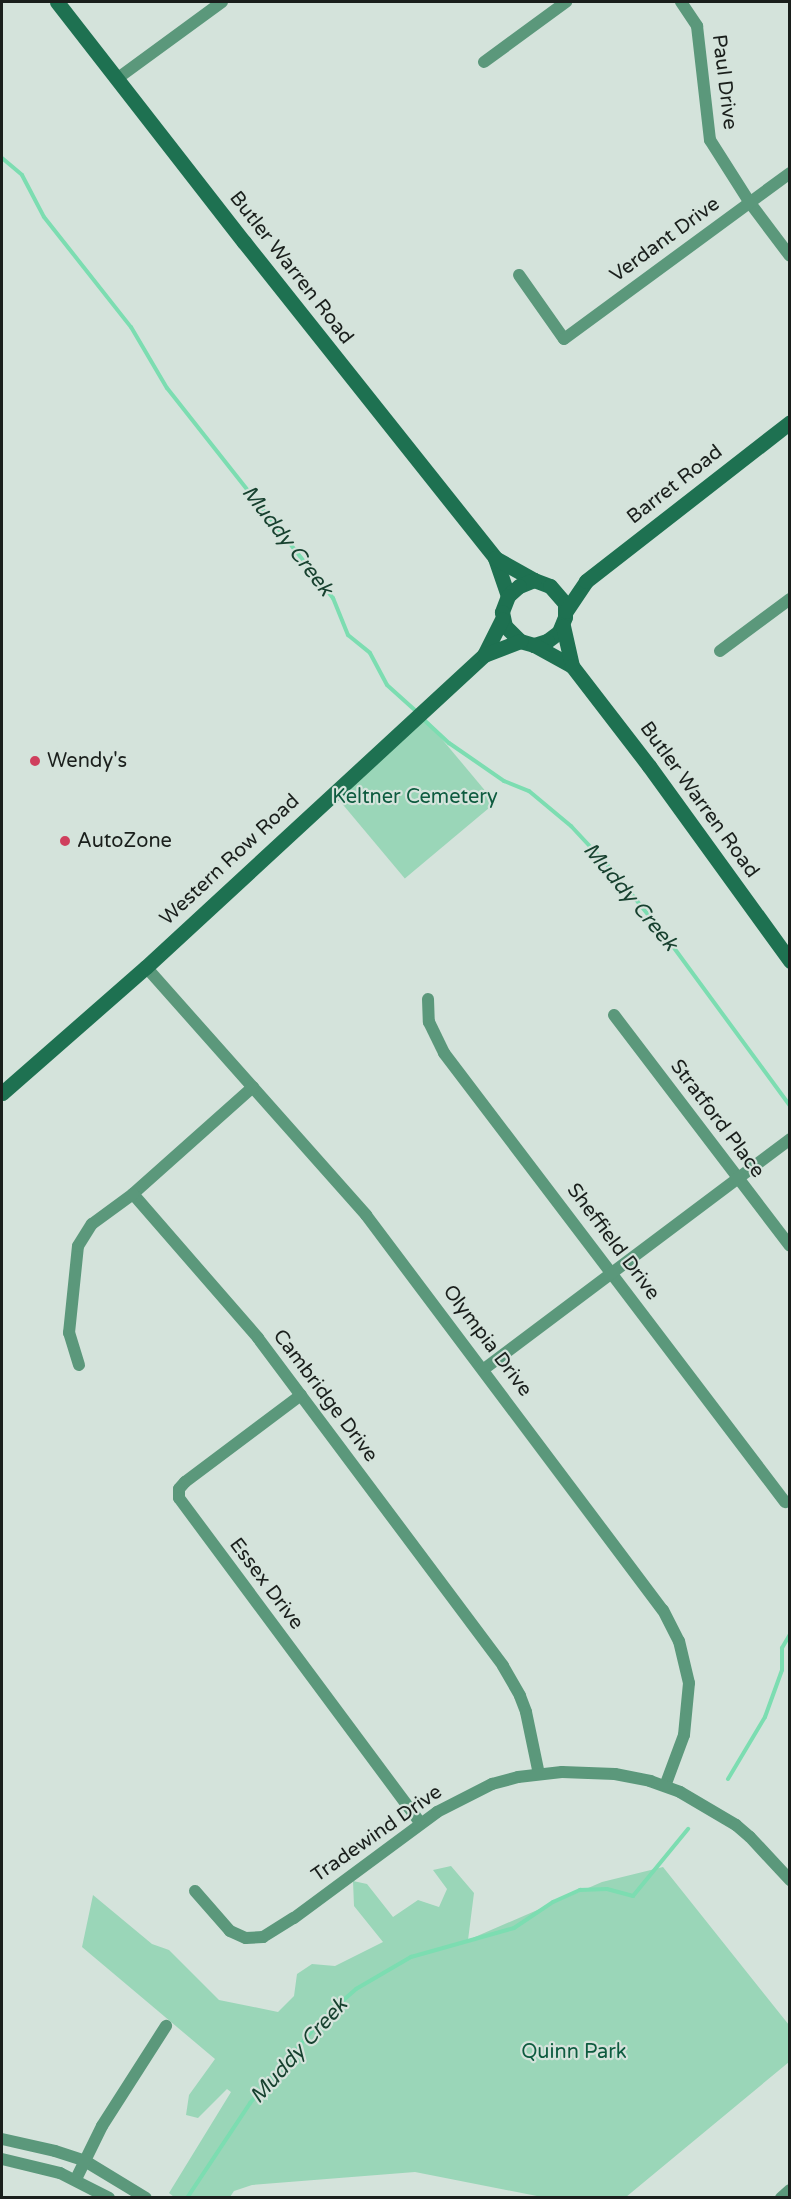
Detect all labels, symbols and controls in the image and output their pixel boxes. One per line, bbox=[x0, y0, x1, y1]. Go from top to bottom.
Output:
street label: Paul Drive bbox=[706, 33, 742, 131]
street label: Butler Warren Road bbox=[224, 187, 358, 349]
street label: Verdant Drive bbox=[606, 192, 724, 288]
street label: Barret Road bbox=[622, 440, 728, 530]
water label: Muddy Creek bbox=[236, 481, 338, 601]
street label: Butler Warren Road bbox=[634, 717, 764, 883]
place label: Wendy's bbox=[47, 749, 127, 773]
marker: Wendy's bbox=[28, 754, 42, 768]
park label: Keltner Cemetery bbox=[332, 785, 498, 809]
street label: Western Row Road bbox=[155, 789, 305, 931]
place label: AutoZone bbox=[77, 829, 172, 853]
marker: AutoZone bbox=[58, 834, 72, 848]
water label: Muddy Creek bbox=[577, 838, 683, 956]
street label: Stratford Place bbox=[665, 1055, 769, 1183]
street label: Sheffield Drive bbox=[561, 1179, 665, 1305]
street label: Olympia Drive bbox=[437, 1280, 537, 1402]
street label: Cambridge Drive bbox=[267, 1325, 383, 1467]
street label: Essex Drive bbox=[224, 1534, 308, 1634]
street label: Tradewind Drive bbox=[307, 1780, 447, 1888]
water label: Muddy Creek bbox=[245, 1993, 353, 2109]
park label: Quinn Park bbox=[521, 2040, 627, 2064]

